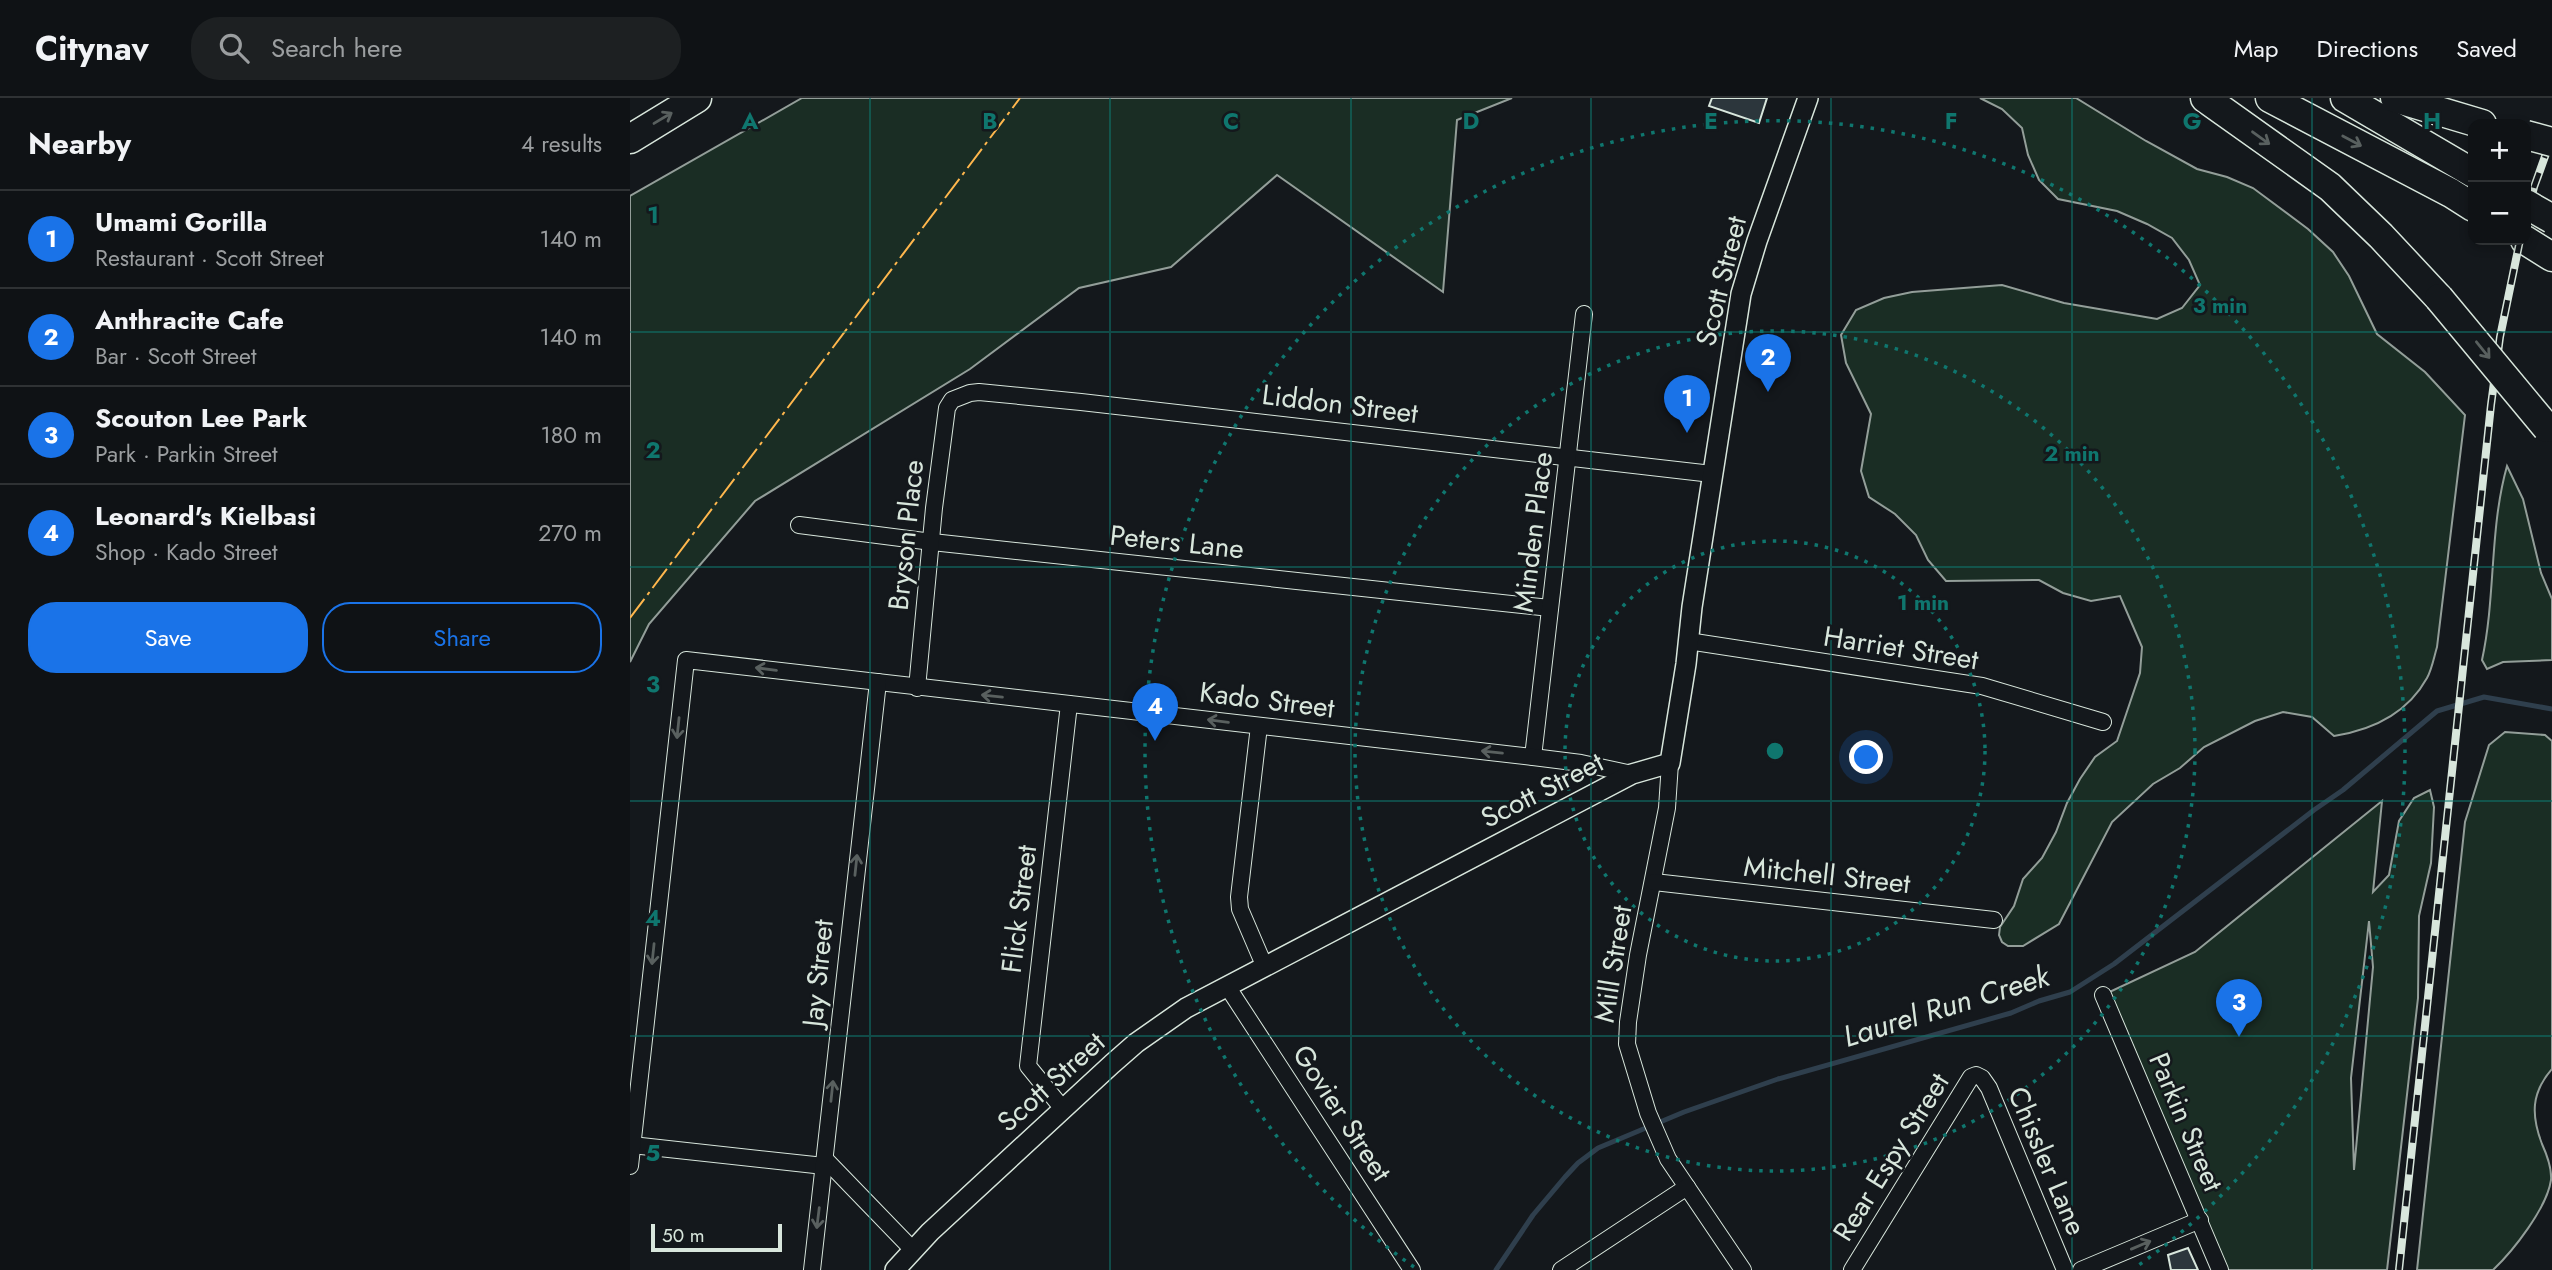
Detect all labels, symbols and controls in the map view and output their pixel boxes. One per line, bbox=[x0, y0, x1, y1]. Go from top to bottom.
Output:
search box bbox=[191, 17, 681, 80]
text: Citynav bbox=[35, 25, 149, 72]
icon: search bbox=[215, 29, 253, 67]
text: Search here bbox=[271, 29, 402, 67]
text: Map bbox=[2234, 31, 2279, 66]
text: Directions bbox=[2317, 31, 2418, 66]
text: Saved bbox=[2456, 31, 2517, 66]
text: A bbox=[741, 104, 759, 138]
text: B bbox=[982, 104, 998, 138]
text: C bbox=[1223, 104, 1239, 138]
text: D bbox=[1463, 104, 1480, 138]
text: E bbox=[1704, 104, 1718, 138]
text: F bbox=[1945, 104, 1957, 138]
text: G bbox=[2183, 104, 2201, 138]
text: H bbox=[2423, 104, 2441, 138]
one-way arrow bbox=[653, 111, 673, 125]
map controls bbox=[2468, 119, 2531, 245]
button: + bbox=[2468, 119, 2531, 182]
text: Nearby bbox=[28, 122, 131, 165]
text: 4 results bbox=[521, 127, 602, 161]
one-way arrow bbox=[2251, 131, 2270, 145]
one-way arrow bbox=[2341, 135, 2362, 148]
button: − bbox=[2468, 182, 2531, 245]
text: 1 bbox=[647, 198, 659, 232]
text: Umami Gorilla bbox=[95, 203, 267, 241]
street label: Scott Street bbox=[1685, 211, 1757, 350]
text: 1 bbox=[45, 222, 57, 256]
text: 140 m bbox=[540, 222, 602, 256]
text: Restaurant · Scott Street bbox=[95, 241, 324, 275]
text: 3 min bbox=[2193, 291, 2247, 321]
text: Anthracite Cafe bbox=[95, 301, 284, 339]
text: 2 bbox=[43, 320, 59, 354]
text: 140 m bbox=[540, 320, 602, 354]
pin: 2 bbox=[1745, 334, 1791, 392]
text: Bar · Scott Street bbox=[95, 339, 256, 373]
one-way arrow bbox=[2475, 341, 2490, 359]
street label: Liddon Street bbox=[1260, 374, 1421, 434]
pin: 1 bbox=[1664, 375, 1710, 433]
text: Scouton Lee Park bbox=[95, 399, 307, 437]
text: 3 bbox=[44, 418, 58, 452]
text: 180 m bbox=[540, 418, 602, 452]
text: 2 bbox=[645, 433, 661, 467]
text: Park · Parkin Street bbox=[95, 437, 278, 471]
text: 2 min bbox=[2044, 439, 2100, 469]
street label: Minden Place bbox=[1503, 450, 1563, 614]
street label: Bryson Place bbox=[878, 458, 934, 612]
text: Leonard's Kielbasi bbox=[95, 497, 316, 535]
street label: Peters Lane bbox=[1108, 515, 1246, 569]
text: 4 bbox=[43, 516, 59, 550]
text: 270 m bbox=[538, 516, 602, 550]
text: Shop · Kado Street bbox=[95, 535, 278, 569]
text: 1 min bbox=[1897, 588, 1949, 618]
button: Save bbox=[28, 602, 308, 673]
button: Share bbox=[322, 602, 602, 673]
street label: Harriet Street bbox=[1821, 616, 1982, 681]
one-way arrow bbox=[755, 663, 778, 676]
text: 3 bbox=[646, 667, 660, 701]
street label: Kado Street bbox=[1197, 671, 1337, 729]
pin: 4 bbox=[1132, 683, 1178, 741]
one-way arrow bbox=[981, 689, 1003, 702]
one-way arrow bbox=[1207, 715, 1230, 728]
one-way arrow bbox=[672, 716, 685, 739]
centre of rings bbox=[1763, 739, 1787, 763]
your location bbox=[1849, 740, 1883, 774]
street label: Scott Street bbox=[1474, 741, 1611, 838]
one-way arrow bbox=[1482, 745, 1504, 758]
street label: Flick Street bbox=[991, 842, 1047, 975]
street label: Mitchell Street bbox=[1742, 846, 1913, 904]
one-way arrow bbox=[850, 854, 863, 877]
text: 4 bbox=[645, 901, 661, 935]
street label: Mill Street bbox=[1584, 902, 1643, 1026]
street label: Jay Street bbox=[792, 917, 844, 1033]
one-way arrow bbox=[647, 942, 660, 965]
water label: Laurel Run Creek bbox=[1838, 954, 2055, 1058]
pin: 3 bbox=[2216, 979, 2262, 1037]
street label: Scott Street bbox=[988, 1022, 1114, 1142]
street label: Govier Street bbox=[1282, 1037, 1402, 1190]
street label: Parkin Street bbox=[2138, 1046, 2234, 1198]
street label: Rear Espy Street bbox=[1823, 1065, 1959, 1249]
one-way arrow bbox=[826, 1080, 839, 1103]
street label: Chissler Lane bbox=[1997, 1080, 2097, 1242]
text: 5 bbox=[646, 1136, 660, 1170]
one-way arrow bbox=[812, 1206, 825, 1229]
scale bar bbox=[651, 1221, 782, 1253]
text: 50 m bbox=[662, 1222, 705, 1249]
one-way arrow bbox=[2129, 1238, 2151, 1251]

